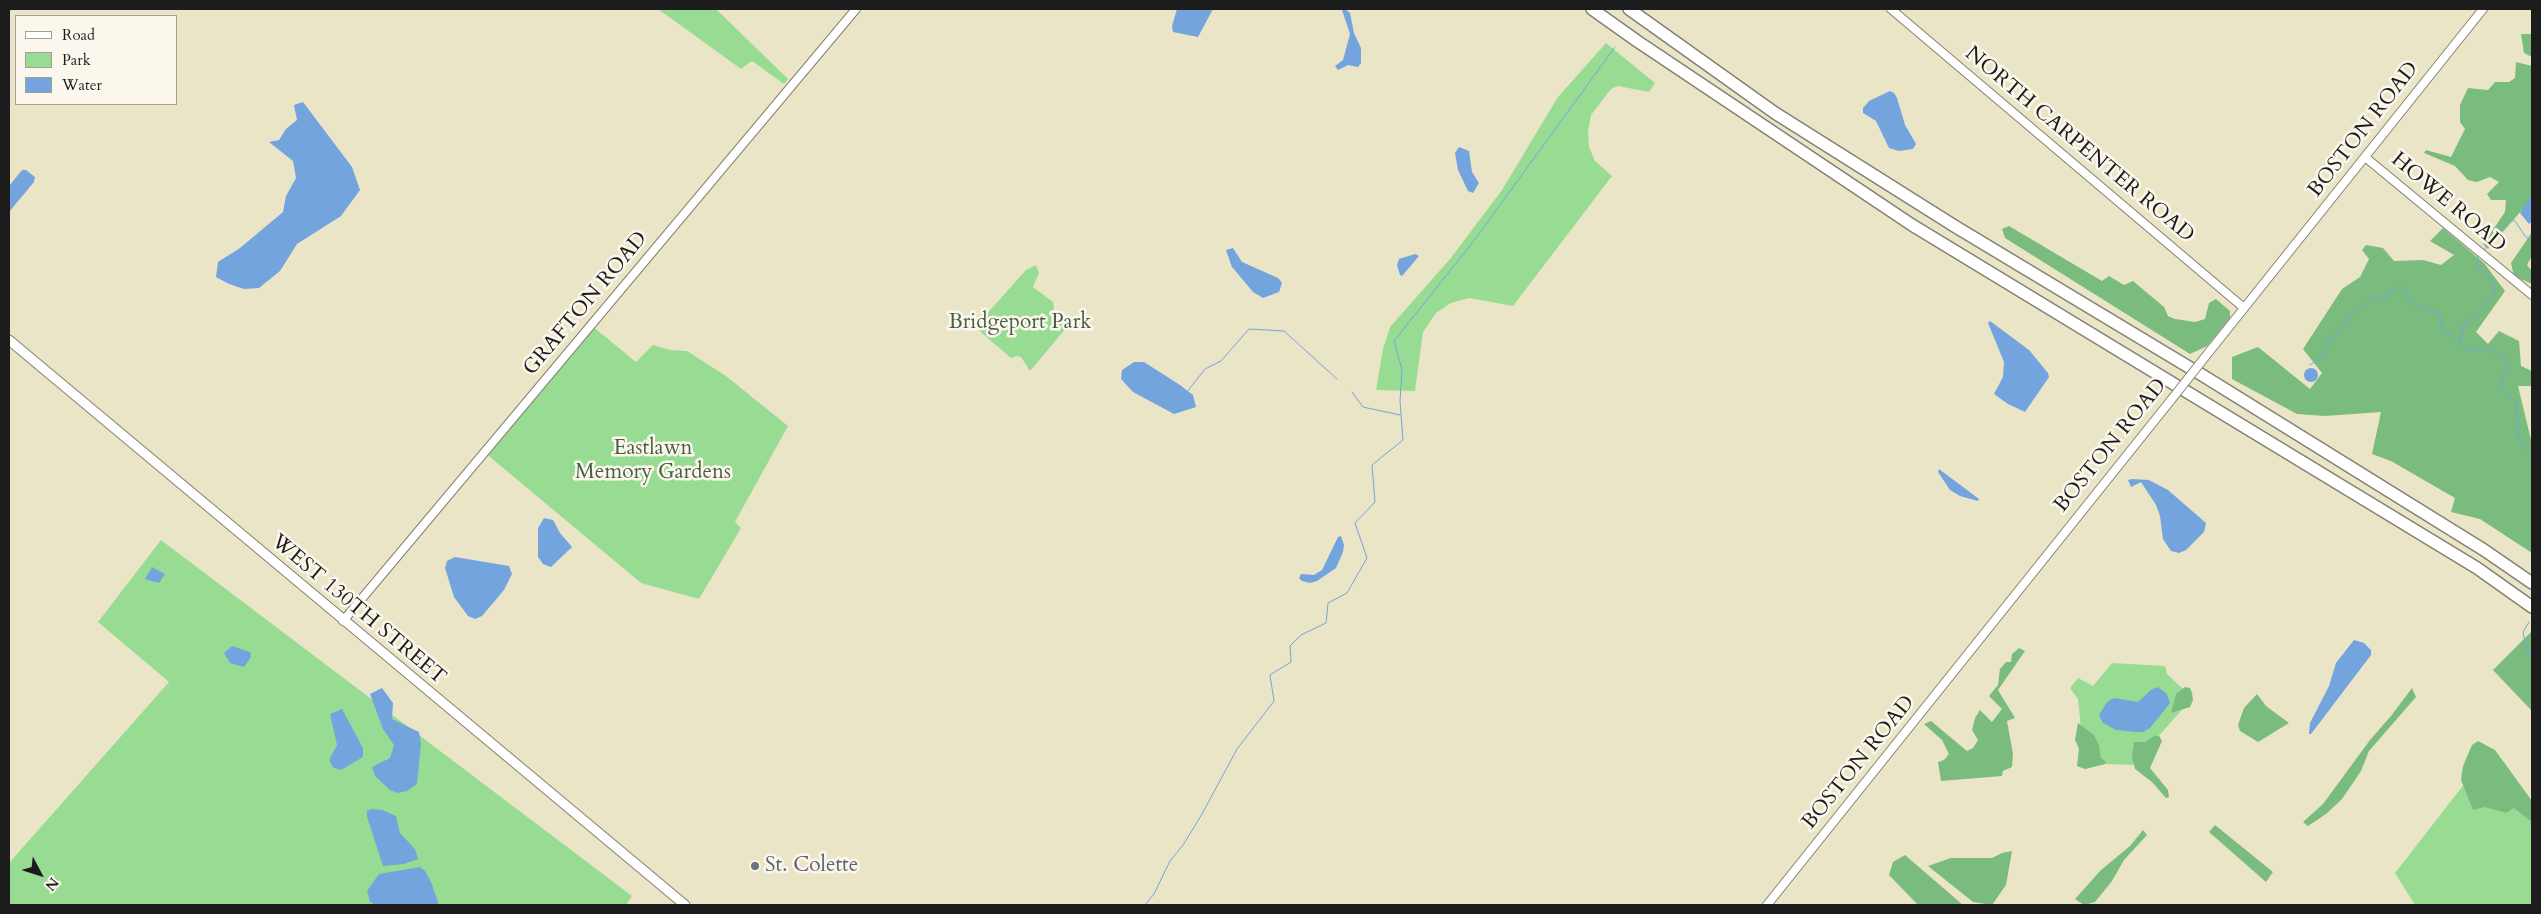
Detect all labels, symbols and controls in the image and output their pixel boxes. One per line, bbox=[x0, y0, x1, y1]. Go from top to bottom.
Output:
legend bbox=[15, 15, 178, 105]
text: Road bbox=[62, 25, 95, 45]
street label: NORTH CARPENTER ROAD bbox=[1959, 42, 2199, 248]
text: Park bbox=[62, 50, 91, 70]
street label: BOSTON ROAD bbox=[2303, 57, 2425, 203]
text: Water bbox=[62, 75, 102, 95]
street label: HOWE ROAD bbox=[2385, 148, 2511, 258]
street label: GRAFTON ROAD bbox=[519, 227, 653, 381]
park label: Bridgeport Park bbox=[948, 310, 1092, 336]
street label: BOSTON ROAD bbox=[2049, 374, 2173, 518]
park label: Eastlawn Memory Gardens bbox=[575, 436, 731, 486]
street label: WEST 130TH STREET bbox=[265, 530, 451, 690]
street label: BOSTON ROAD bbox=[1797, 691, 1921, 835]
north arrow bbox=[15, 849, 65, 899]
place label: St. Colette bbox=[765, 853, 858, 879]
marker: St. Colette bbox=[749, 860, 761, 872]
text: N bbox=[41, 873, 63, 895]

